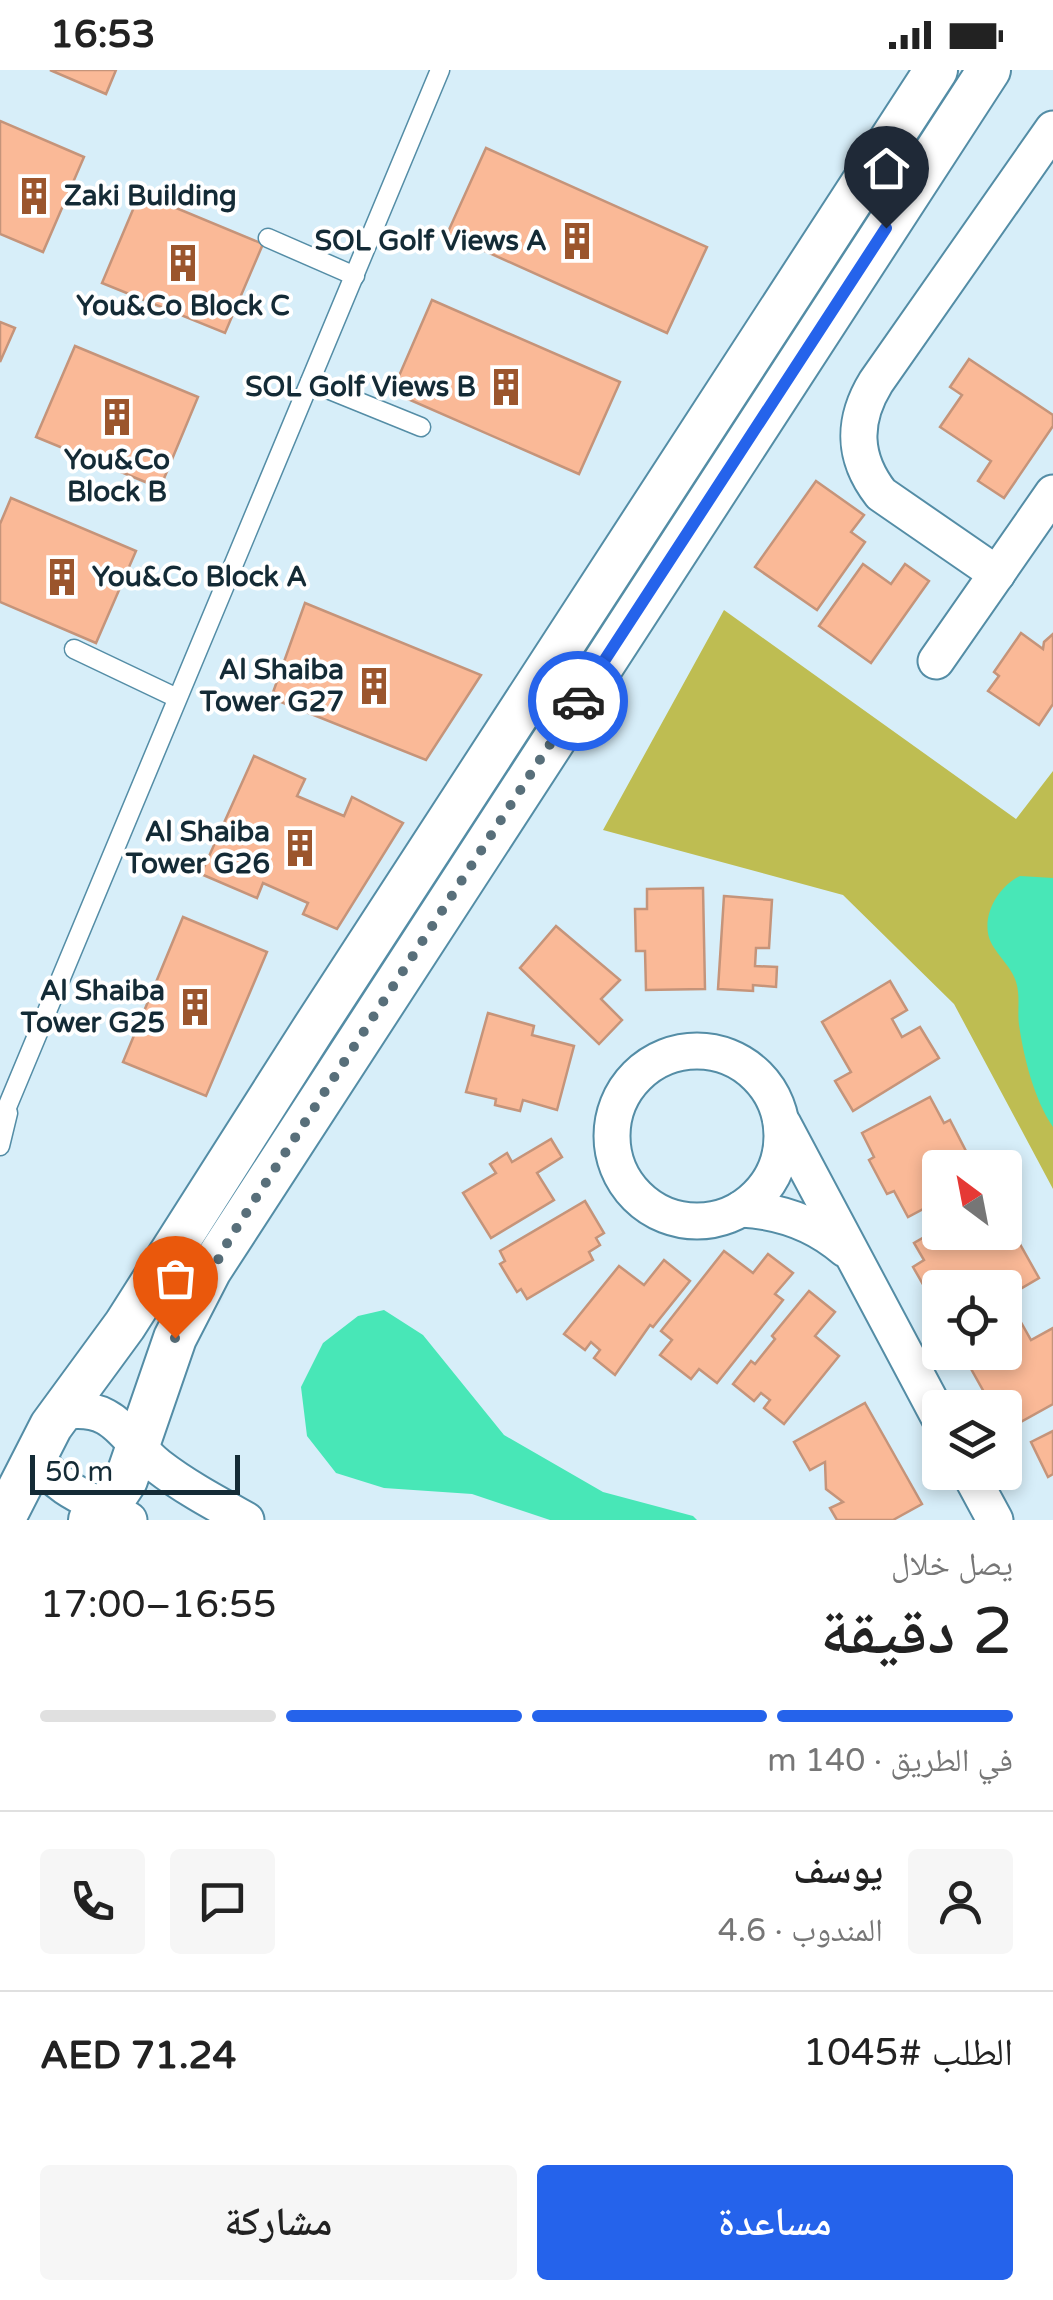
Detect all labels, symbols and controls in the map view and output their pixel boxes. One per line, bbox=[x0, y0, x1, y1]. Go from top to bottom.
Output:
text: 16:53 bbox=[50, 12, 155, 58]
pin bbox=[844, 126, 929, 229]
icon: home bbox=[859, 141, 914, 196]
building icon: Zaki Building bbox=[13, 175, 55, 217]
place label: Zaki Building bbox=[64, 179, 237, 213]
building icon: SOL Golf Views A bbox=[556, 220, 598, 262]
place label: SOL Golf Views A bbox=[315, 224, 547, 258]
building icon: You&Co Block C bbox=[162, 242, 204, 284]
place label: You&Co Block C bbox=[76, 289, 290, 323]
building icon: SOL Golf Views B bbox=[485, 366, 527, 408]
place label: SOL Golf Views B bbox=[245, 370, 476, 404]
building icon: You&Co Block B bbox=[96, 396, 138, 438]
place label: You&Co Block B bbox=[64, 443, 170, 509]
building icon: You&Co Block A bbox=[41, 556, 83, 598]
place label: You&Co Block A bbox=[92, 560, 307, 594]
courier bbox=[528, 651, 628, 751]
place label: Al Shaiba Tower G27 bbox=[199, 653, 344, 719]
building icon: Al Shaiba Tower G27 bbox=[353, 665, 395, 707]
icon: car bbox=[551, 674, 606, 729]
place label: Al Shaiba Tower G26 bbox=[125, 815, 270, 881]
building icon: Al Shaiba Tower G26 bbox=[279, 827, 321, 869]
place label: Al Shaiba Tower G25 bbox=[20, 974, 165, 1040]
building icon: Al Shaiba Tower G25 bbox=[174, 986, 216, 1028]
north arrow bbox=[922, 1150, 1022, 1250]
map controls bbox=[922, 1150, 1022, 1490]
pin bbox=[133, 1236, 218, 1339]
icon: bag bbox=[148, 1251, 203, 1306]
button: locate bbox=[922, 1270, 1022, 1370]
button: layers bbox=[922, 1390, 1022, 1490]
scale bar bbox=[30, 1450, 240, 1494]
text: 50 m bbox=[45, 1455, 113, 1489]
text: يصل خلال bbox=[891, 1546, 1013, 1584]
text: 16:55–17:00 bbox=[40, 1582, 277, 1628]
text: 2 دقيقة bbox=[820, 1593, 1013, 1672]
text: في الطريق · 140 m bbox=[767, 1742, 1013, 1780]
text: يوسف bbox=[793, 1848, 883, 1894]
button: phone bbox=[40, 1849, 145, 1954]
button: chat bbox=[170, 1849, 275, 1954]
button: person bbox=[908, 1849, 1013, 1954]
text: المندوب · 4.6 bbox=[718, 1912, 883, 1950]
text: الطلب #1045 bbox=[803, 2030, 1013, 2076]
text: AED 71.24 bbox=[40, 2033, 236, 2079]
button: مشاركة bbox=[40, 2165, 517, 2280]
button: مساعدة bbox=[537, 2165, 1013, 2280]

